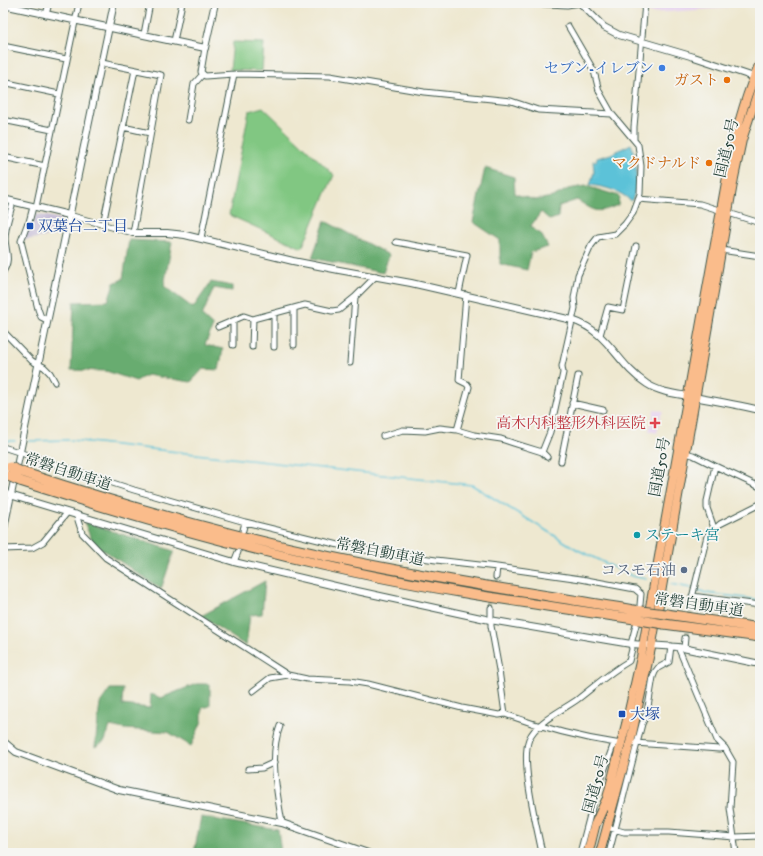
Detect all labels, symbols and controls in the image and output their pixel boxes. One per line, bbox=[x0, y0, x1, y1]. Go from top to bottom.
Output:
place label: セブン-イレブン bbox=[544, 59, 654, 78]
marker: セブン-イレブン bbox=[657, 63, 667, 73]
place label: ガスト bbox=[674, 71, 719, 90]
marker: ガスト bbox=[722, 75, 732, 85]
street label: 国道50号 bbox=[711, 116, 743, 180]
place label: マクドナルド bbox=[612, 154, 701, 173]
marker: マクドナルド bbox=[704, 158, 714, 168]
place label: 双葉台二丁目 bbox=[38, 217, 128, 236]
marker: 双葉台二丁目 bbox=[25, 221, 35, 231]
place label: 高木内科整形外科医院 bbox=[496, 414, 646, 433]
marker: 高木内科整形外科医院 bbox=[649, 417, 661, 429]
street label: 国道50号 bbox=[645, 436, 675, 498]
street label: 常磐自動車道 bbox=[22, 449, 114, 495]
place label: ステーキ宮 bbox=[645, 526, 720, 545]
marker: ステーキ宮 bbox=[632, 530, 642, 540]
street label: 常磐自動車道 bbox=[334, 534, 426, 570]
place label: コスモ石油 bbox=[601, 561, 676, 580]
marker: コスモ石油 bbox=[679, 565, 689, 575]
street label: 常磐自動車道 bbox=[653, 589, 745, 621]
place label: 大塚 bbox=[630, 705, 660, 724]
marker: 大塚 bbox=[617, 709, 627, 719]
street label: 国道50号 bbox=[579, 752, 613, 816]

